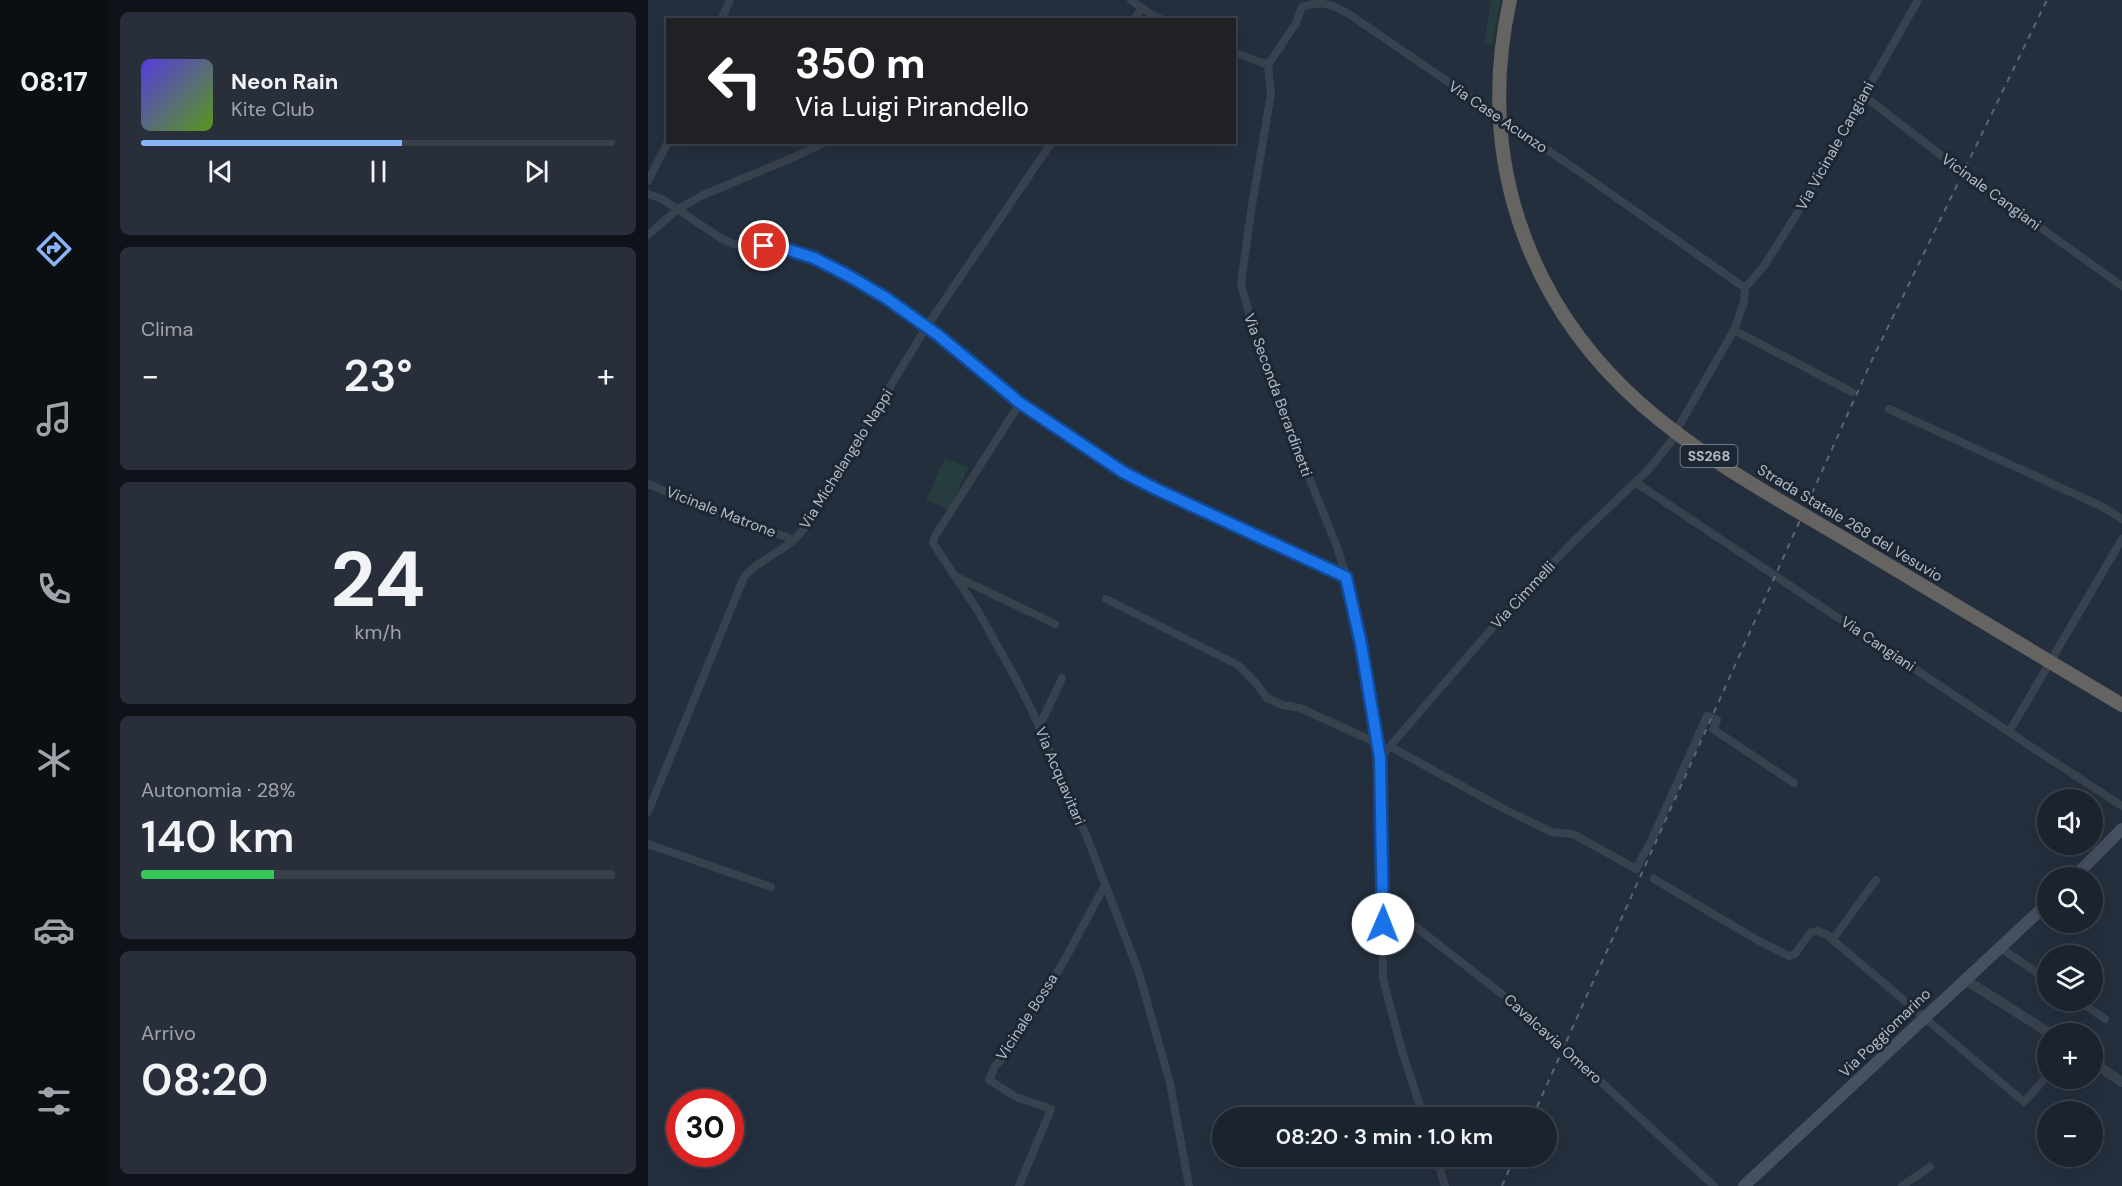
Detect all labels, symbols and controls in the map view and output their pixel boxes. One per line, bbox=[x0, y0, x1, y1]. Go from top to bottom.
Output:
text: 350 m bbox=[795, 36, 925, 91]
icon: left bbox=[696, 42, 774, 120]
text: 08:17 bbox=[20, 64, 88, 99]
text: Neon Rain bbox=[231, 67, 338, 96]
street label: Via Case Acunzo bbox=[1444, 76, 1552, 158]
street label: Via Vicinale Cangiani bbox=[1791, 78, 1879, 214]
text: Via Luigi Pirandello bbox=[795, 89, 1029, 124]
text: Kite Club bbox=[231, 96, 315, 122]
street label: Vicinale Cangiani bbox=[1937, 149, 2045, 235]
icon: previous bbox=[204, 155, 237, 188]
icon: pause bbox=[362, 155, 395, 188]
icon: next bbox=[520, 155, 553, 188]
pin bbox=[738, 220, 789, 271]
icon: directions bbox=[33, 228, 75, 270]
icon: arrive bbox=[747, 229, 780, 262]
street label: Via Seconda Berardinetti bbox=[1239, 311, 1317, 479]
text: Clima bbox=[141, 316, 193, 342]
text: 23° bbox=[344, 346, 413, 405]
text: − bbox=[141, 354, 159, 397]
text: + bbox=[597, 354, 615, 397]
street label: Via Michelangelo Nappi bbox=[795, 385, 897, 533]
icon: music bbox=[33, 398, 75, 440]
road number: SS268 bbox=[1680, 445, 1738, 467]
street label: Strada Statale 268 del Vesuvio bbox=[1754, 460, 1946, 586]
street label: Vicinale Matrone bbox=[663, 482, 779, 542]
text: 24 bbox=[330, 529, 426, 630]
street label: Via Cimmelli bbox=[1486, 557, 1560, 633]
icon: phone bbox=[33, 568, 75, 610]
street label: Via Cangiani bbox=[1837, 612, 1919, 676]
text: km/h bbox=[354, 619, 402, 645]
street label: Via Acquavitari bbox=[1030, 724, 1090, 828]
icon: climate bbox=[33, 739, 75, 781]
text: Autonomia · 28% bbox=[141, 777, 295, 803]
map controls bbox=[2037, 789, 2103, 1167]
button: sound bbox=[2037, 789, 2103, 855]
text: 140 km bbox=[141, 807, 294, 866]
button: search bbox=[2037, 867, 2103, 933]
position arrow bbox=[1351, 892, 1415, 956]
icon: car bbox=[33, 909, 75, 951]
button: layers bbox=[2037, 945, 2103, 1011]
street label: Vicinale Bossa bbox=[991, 970, 1063, 1064]
street label: Via Poggiomarino bbox=[1835, 984, 1935, 1082]
street label: Cavalcavia Omero bbox=[1500, 990, 1606, 1088]
text: Arrivo bbox=[141, 1020, 196, 1046]
button: + bbox=[2037, 1023, 2103, 1089]
text: 08:20 bbox=[141, 1050, 268, 1109]
icon: filters bbox=[33, 1080, 75, 1122]
speed limit sign: 30 bbox=[666, 1089, 744, 1167]
button: − bbox=[2037, 1101, 2103, 1167]
text: 08:20 · 3 min · 1.0 km bbox=[1276, 1122, 1493, 1151]

